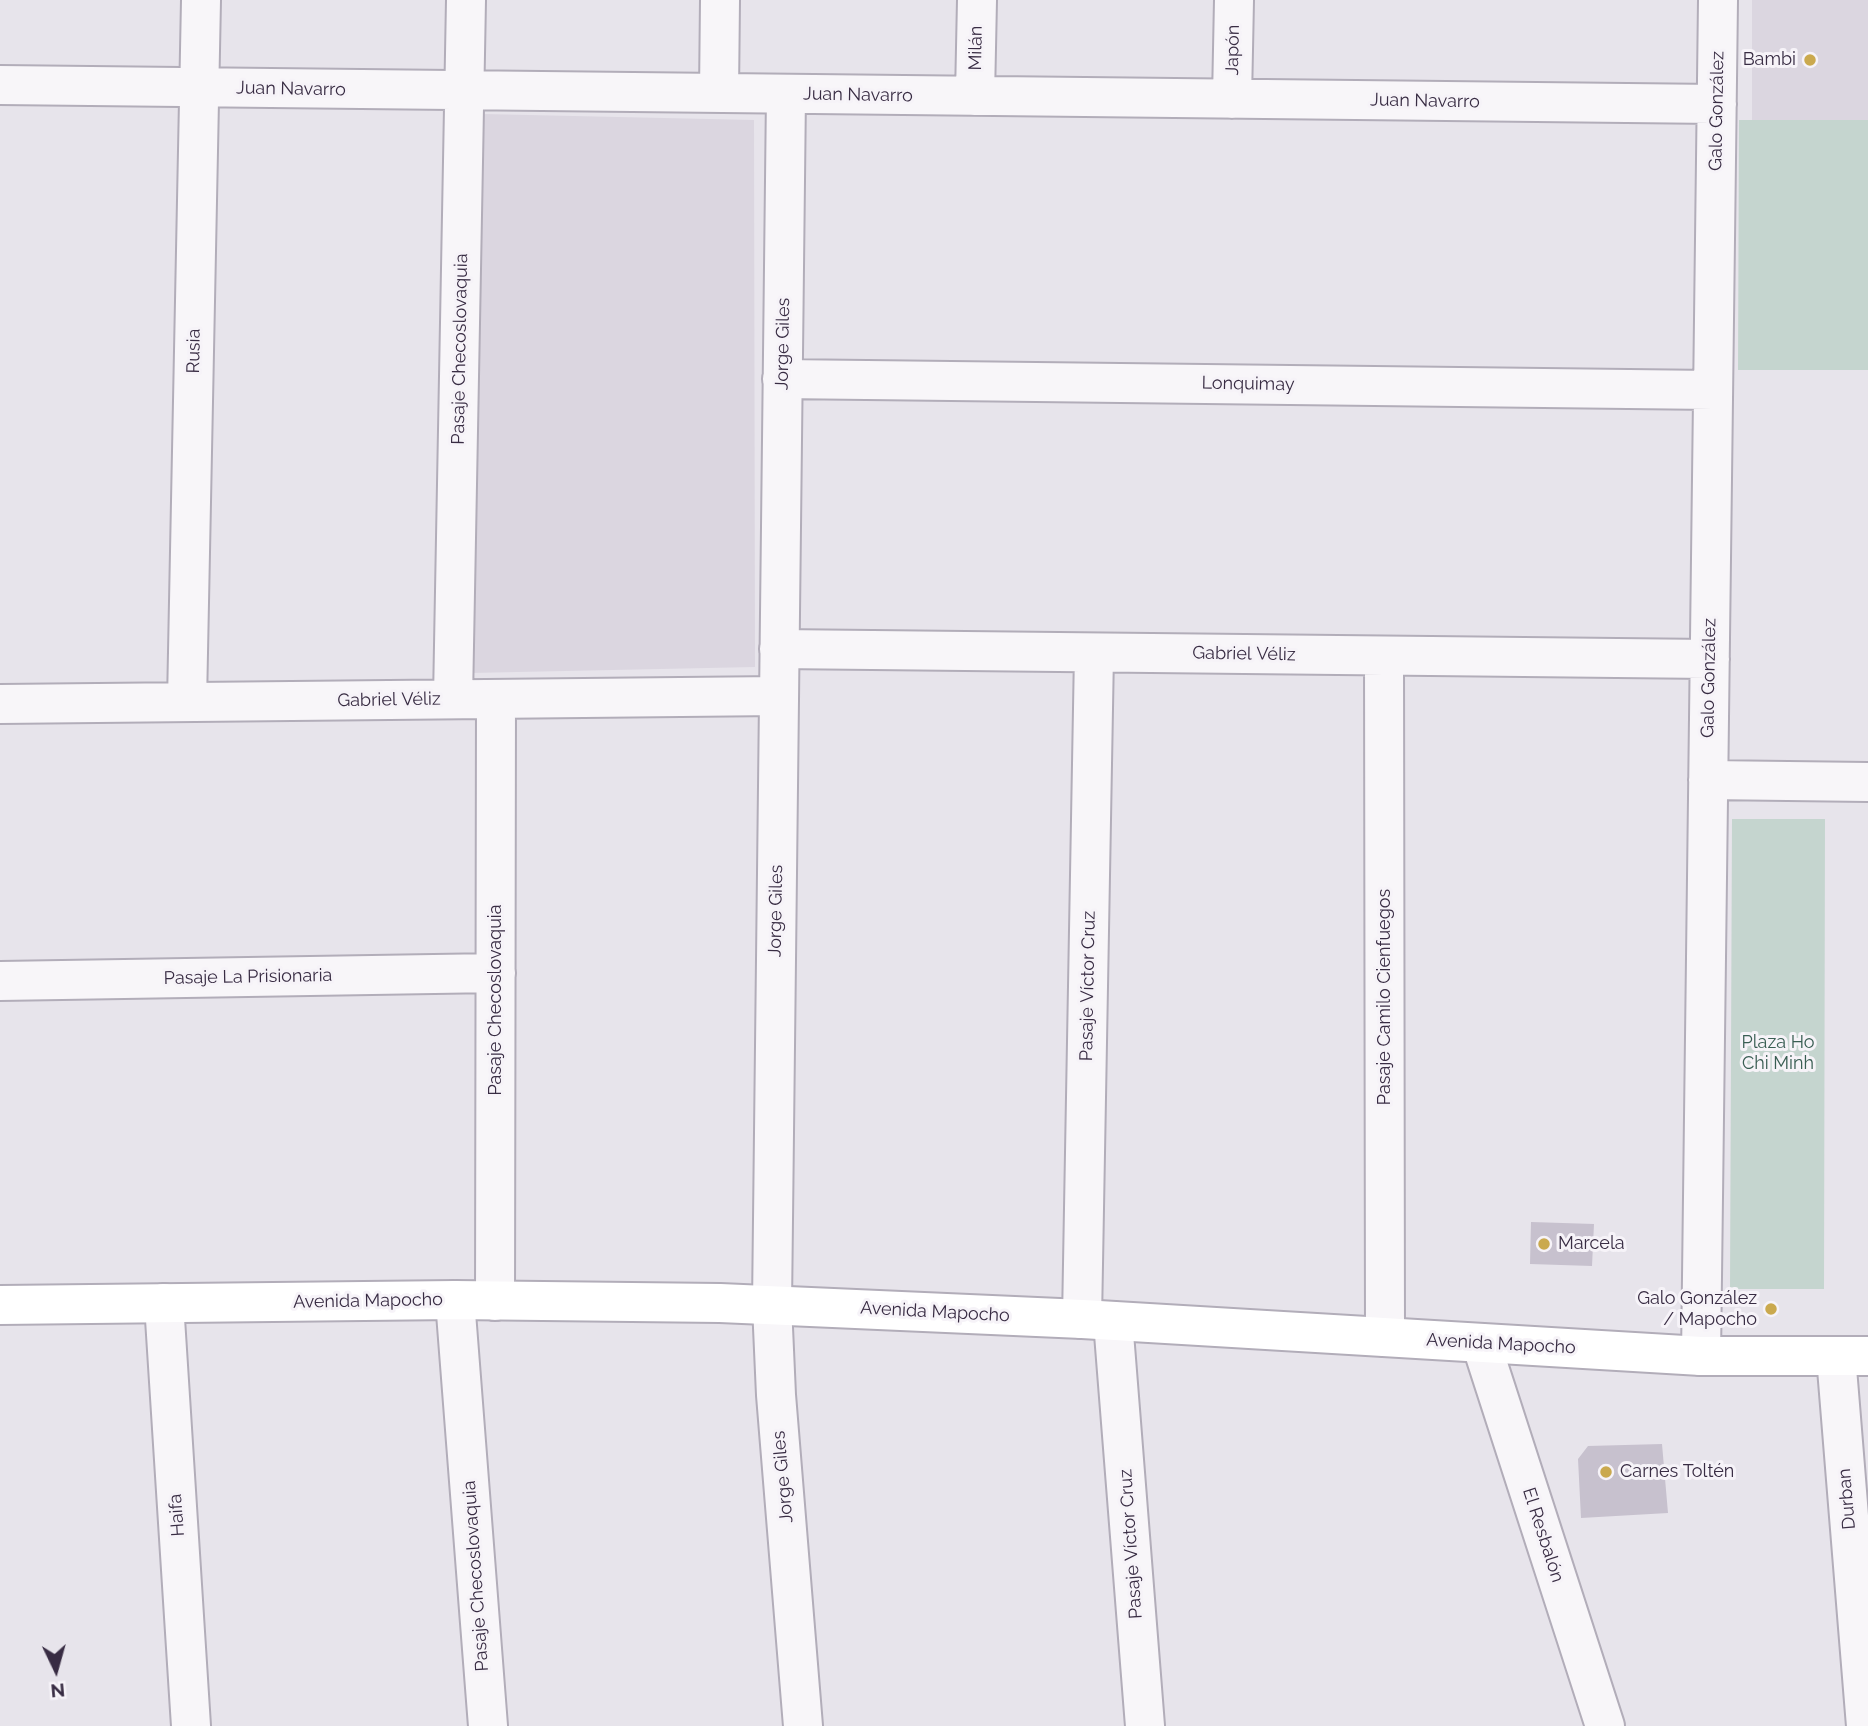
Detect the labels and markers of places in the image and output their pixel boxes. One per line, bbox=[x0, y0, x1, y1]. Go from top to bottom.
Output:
place label: Bambi bbox=[1743, 49, 1796, 71]
marker: Bambi bbox=[1802, 52, 1818, 68]
place label: Marcela bbox=[1558, 1233, 1625, 1255]
marker: Marcela bbox=[1536, 1236, 1552, 1252]
place label: Galo González / Mapocho bbox=[1637, 1288, 1757, 1330]
marker: Galo González / Mapocho bbox=[1763, 1301, 1779, 1317]
place label: Carnes Toltén bbox=[1620, 1461, 1734, 1483]
marker: Carnes Toltén bbox=[1598, 1464, 1614, 1480]

